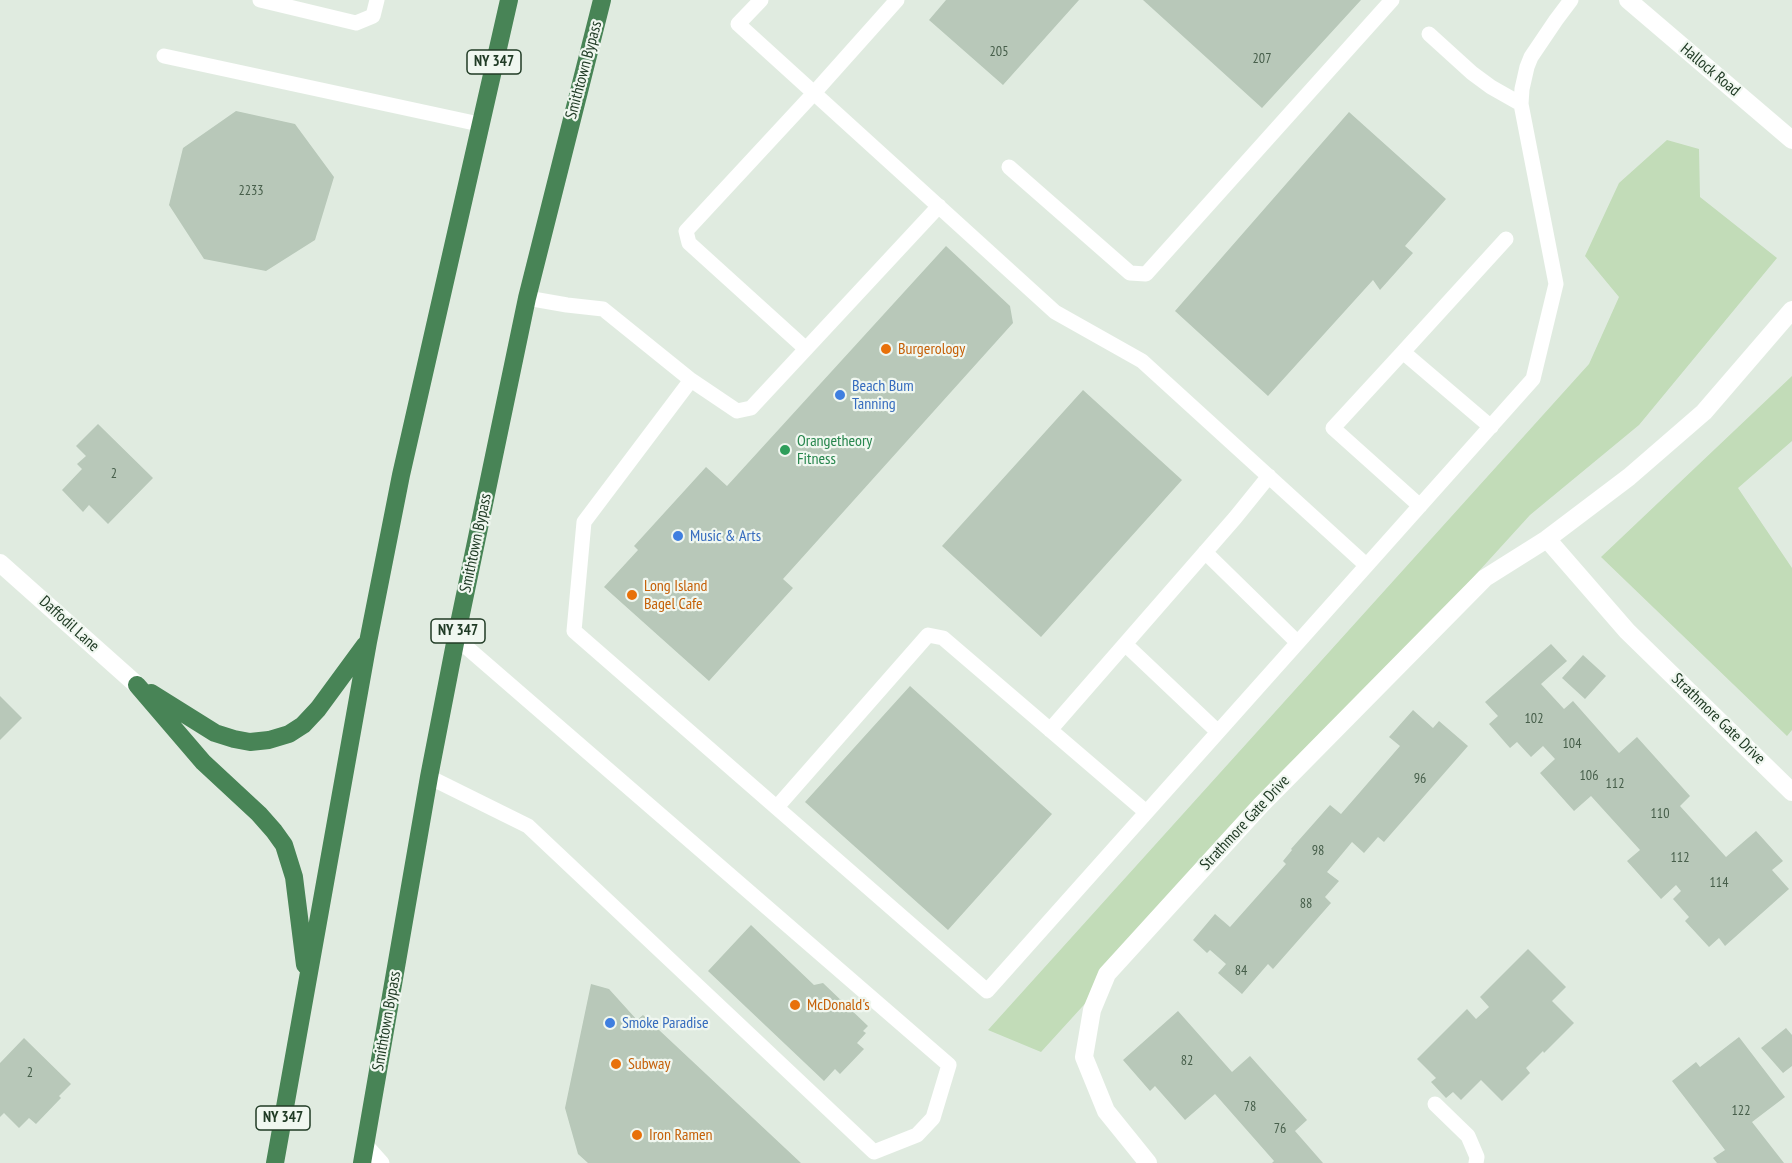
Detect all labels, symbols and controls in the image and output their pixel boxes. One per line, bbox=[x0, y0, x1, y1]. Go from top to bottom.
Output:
street label: Smithtown Bypass bbox=[562, 19, 606, 121]
street label: Hallock Road bbox=[1676, 40, 1744, 100]
house number: 205 bbox=[990, 44, 1008, 60]
road number: NY 347 bbox=[467, 50, 521, 74]
house number: 207 bbox=[1253, 51, 1271, 67]
house number: 2233 bbox=[238, 183, 264, 199]
place label: Burgerology bbox=[898, 339, 965, 359]
marker: Burgerology bbox=[879, 342, 893, 356]
place label: Beach Bum Tanning bbox=[852, 376, 914, 414]
marker: Beach Bum Tanning bbox=[833, 388, 847, 402]
place label: Orangetheory Fitness bbox=[797, 431, 872, 469]
marker: Orangetheory Fitness bbox=[778, 443, 792, 457]
house number: 2 bbox=[111, 466, 117, 482]
street label: Smithtown Bypass bbox=[456, 492, 496, 594]
place label: Music & Arts bbox=[690, 526, 761, 546]
marker: Music & Arts bbox=[671, 529, 685, 543]
place label: Long Island Bagel Cafe bbox=[644, 576, 707, 614]
marker: Long Island Bagel Cafe bbox=[625, 588, 639, 602]
street label: Daffodil Lane bbox=[35, 592, 103, 656]
road number: NY 347 bbox=[431, 619, 485, 643]
street label: Strathmore Gate Drive bbox=[1667, 669, 1769, 769]
house number: 102 bbox=[1525, 711, 1543, 727]
house number: 104 bbox=[1563, 736, 1581, 752]
house number: 106 bbox=[1580, 768, 1598, 784]
house number: 96 bbox=[1414, 771, 1426, 787]
street label: Strathmore Gate Drive bbox=[1196, 772, 1294, 874]
house number: 112 bbox=[1606, 776, 1624, 792]
house number: 110 bbox=[1651, 806, 1669, 822]
house number: 98 bbox=[1312, 843, 1324, 859]
house number: 112 bbox=[1671, 850, 1689, 866]
house number: 114 bbox=[1710, 875, 1728, 891]
house number: 88 bbox=[1300, 896, 1312, 912]
house number: 84 bbox=[1235, 963, 1247, 979]
street label: Smithtown Bypass bbox=[369, 970, 405, 1072]
place label: McDonald's bbox=[807, 995, 870, 1015]
marker: McDonald's bbox=[788, 998, 802, 1012]
place label: Smoke Paradise bbox=[622, 1013, 709, 1033]
marker: Smoke Paradise bbox=[603, 1016, 617, 1030]
house number: 82 bbox=[1181, 1053, 1193, 1069]
place label: Subway bbox=[628, 1054, 670, 1074]
marker: Subway bbox=[609, 1057, 623, 1071]
house number: 2 bbox=[27, 1065, 33, 1081]
house number: 78 bbox=[1244, 1099, 1256, 1115]
house number: 122 bbox=[1732, 1103, 1750, 1119]
road number: NY 347 bbox=[256, 1106, 310, 1130]
house number: 76 bbox=[1274, 1121, 1286, 1137]
place label: Iron Ramen bbox=[649, 1125, 713, 1145]
marker: Iron Ramen bbox=[630, 1128, 644, 1142]

